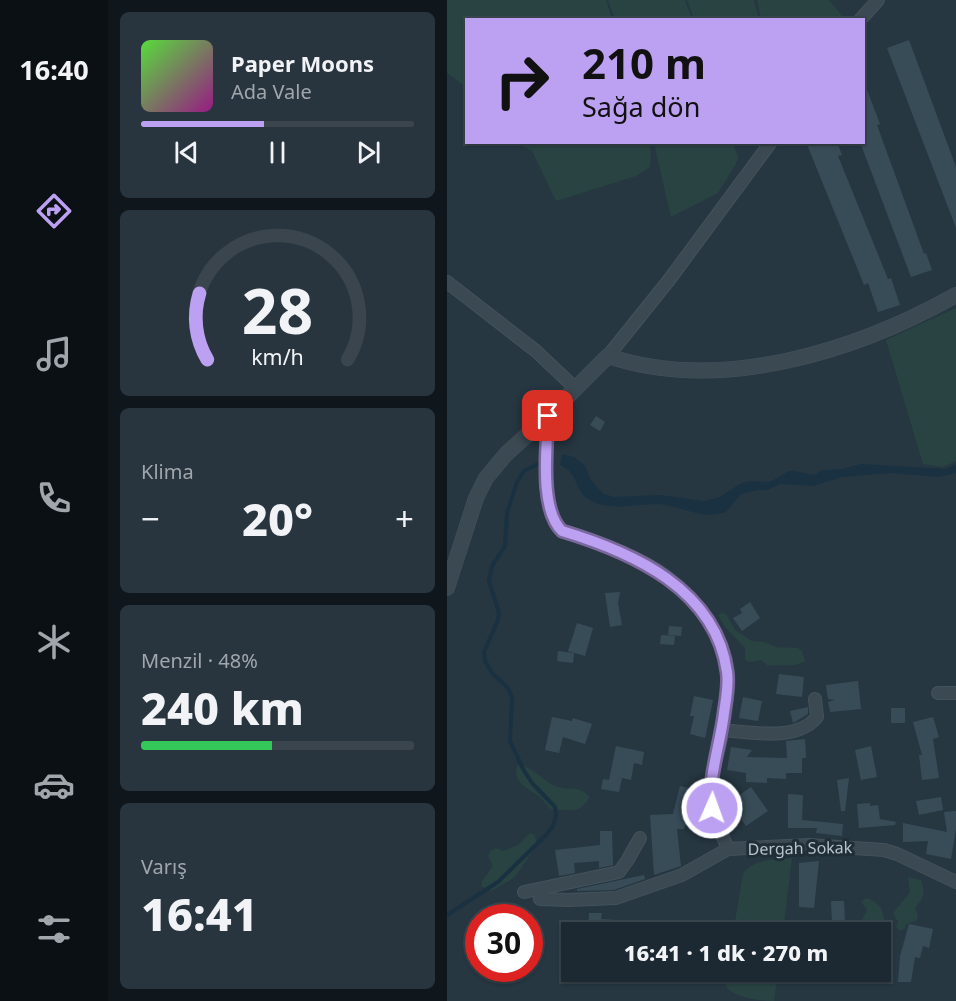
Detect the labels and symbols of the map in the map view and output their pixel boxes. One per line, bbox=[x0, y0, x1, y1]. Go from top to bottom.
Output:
pin bbox=[522, 390, 573, 441]
position arrow bbox=[680, 776, 744, 840]
street label: Dergah Sokak bbox=[748, 836, 853, 860]
speed limit sign: 30 bbox=[465, 904, 543, 982]

